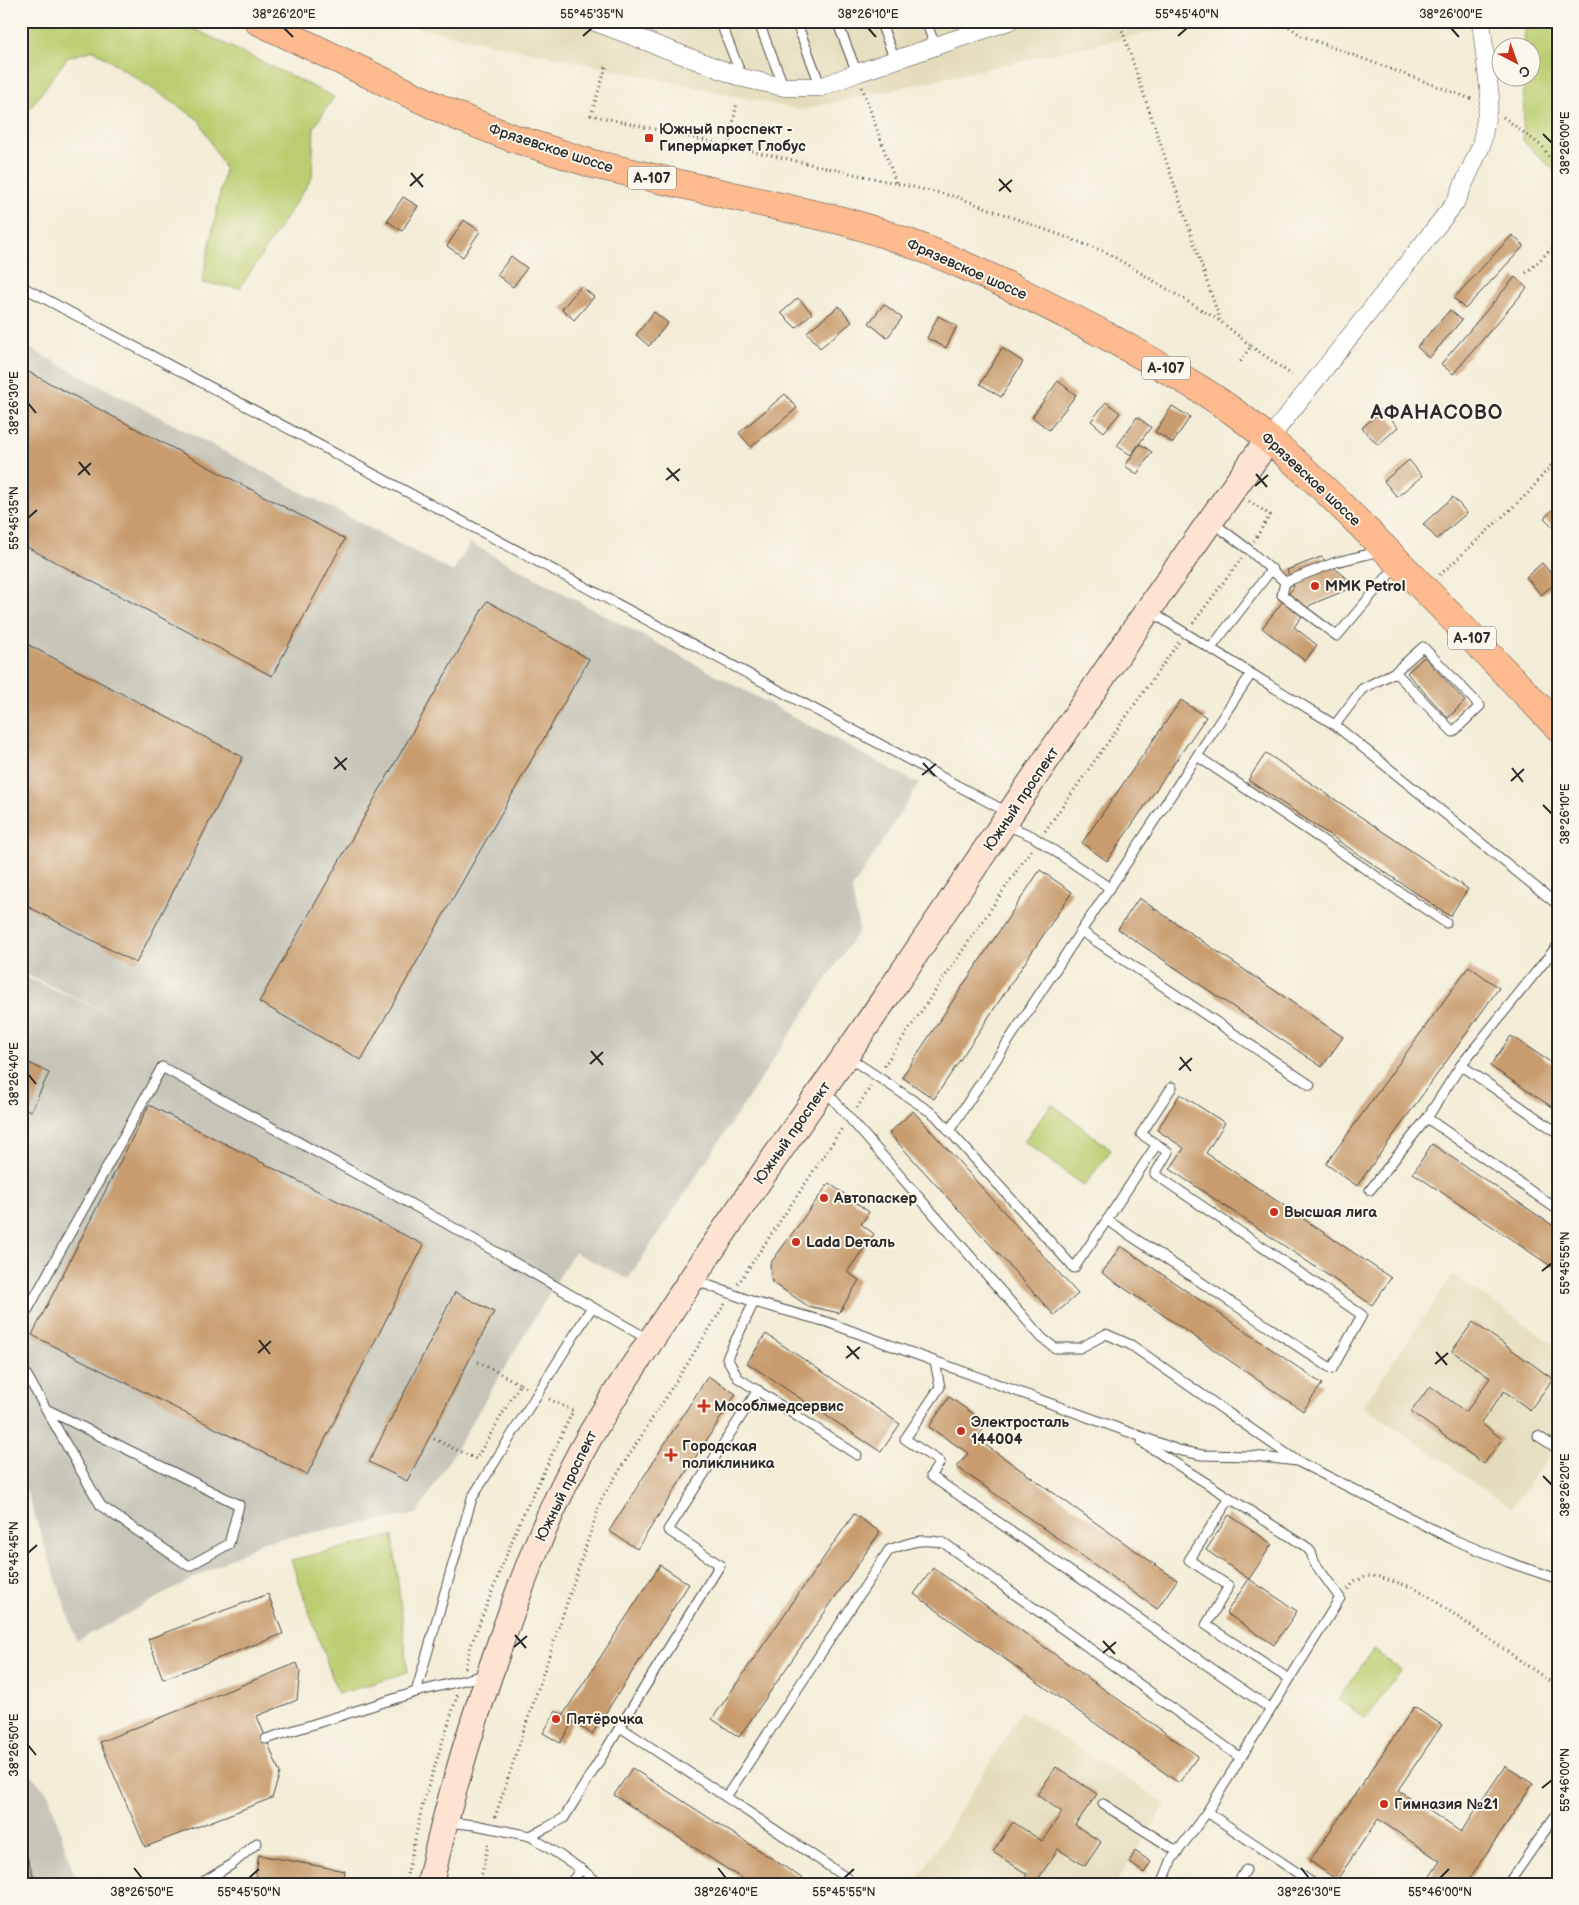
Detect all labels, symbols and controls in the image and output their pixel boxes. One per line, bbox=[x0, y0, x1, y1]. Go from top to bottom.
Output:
text: 38°26'20"E bbox=[252, 7, 316, 22]
text: 55°45'35"N bbox=[560, 7, 624, 22]
text: 38°26'10"E bbox=[837, 7, 899, 22]
text: 55°45'40"N bbox=[1155, 7, 1219, 22]
text: 38°26'00"E bbox=[1419, 7, 1483, 22]
north arrow bbox=[1492, 38, 1542, 88]
text: С bbox=[1515, 62, 1533, 81]
text: 38°26'00"E bbox=[1558, 111, 1573, 175]
street label: Фрязевское шоссе bbox=[486, 119, 615, 178]
place label: Южный проспект - Гипермаркет Глобус bbox=[659, 120, 806, 156]
marker: Южный проспект - Гипермаркет Глобус bbox=[643, 132, 655, 144]
road number: А-107 bbox=[628, 167, 676, 190]
street label: Фрязевское шоссе bbox=[904, 234, 1030, 304]
road number: А-107 bbox=[1142, 356, 1190, 379]
text: 38°26'30"E bbox=[7, 371, 22, 435]
district label: АФАНАСОВО bbox=[1370, 401, 1503, 425]
street label: Фрязевское шоссе bbox=[1257, 428, 1365, 531]
text: 55°45'35"N bbox=[7, 486, 22, 550]
place label: MMK Petrol bbox=[1325, 577, 1405, 596]
marker: MMK Petrol bbox=[1309, 580, 1321, 592]
road number: А-107 bbox=[1448, 626, 1496, 650]
street label: Южный проспект bbox=[980, 744, 1063, 855]
text: 38°26'10"E bbox=[1558, 783, 1573, 845]
text: 38°26'40"E bbox=[7, 1042, 22, 1106]
street label: Южный проспект bbox=[750, 1078, 835, 1188]
place label: Автопаскер bbox=[833, 1189, 917, 1208]
marker: Автопаскер bbox=[818, 1192, 830, 1204]
place label: Высшая лига bbox=[1284, 1203, 1377, 1222]
marker: Высшая лига bbox=[1268, 1206, 1280, 1218]
text: 55°45'55"N bbox=[1558, 1231, 1573, 1295]
place label: Lada Dеталь bbox=[806, 1233, 895, 1252]
marker: Lada Dеталь bbox=[790, 1236, 802, 1248]
place label: Мособлмедсервис bbox=[714, 1397, 844, 1416]
marker: Мособлмедсервис bbox=[698, 1400, 710, 1412]
place label: Электросталь 144004 bbox=[971, 1413, 1070, 1449]
marker: Электросталь 144004 bbox=[955, 1425, 967, 1437]
street label: Южный проспект bbox=[531, 1427, 602, 1545]
place label: Городская поликлиника bbox=[682, 1437, 775, 1473]
marker: Городская поликлиника bbox=[664, 1448, 678, 1462]
text: 38°26'20"E bbox=[1558, 1453, 1573, 1517]
text: 55°45'45"N bbox=[7, 1521, 22, 1585]
place label: Пятёрочка bbox=[566, 1710, 644, 1729]
text: 38°26'50"E bbox=[7, 1713, 22, 1777]
marker: Пятёрочка bbox=[550, 1713, 562, 1725]
text: 55°46'00"N bbox=[1558, 1748, 1573, 1812]
place label: Гимназия №21 bbox=[1394, 1795, 1498, 1814]
marker: Гимназия №21 bbox=[1378, 1798, 1390, 1810]
text: 38°26'50"E bbox=[110, 1885, 174, 1900]
text: 55°45'50"N bbox=[217, 1885, 281, 1900]
text: 38°26'40"E bbox=[694, 1885, 758, 1900]
text: 55°45'55"N bbox=[812, 1885, 876, 1900]
text: 38°26'30"E bbox=[1277, 1885, 1341, 1900]
text: 55°46'00"N bbox=[1408, 1885, 1472, 1900]

